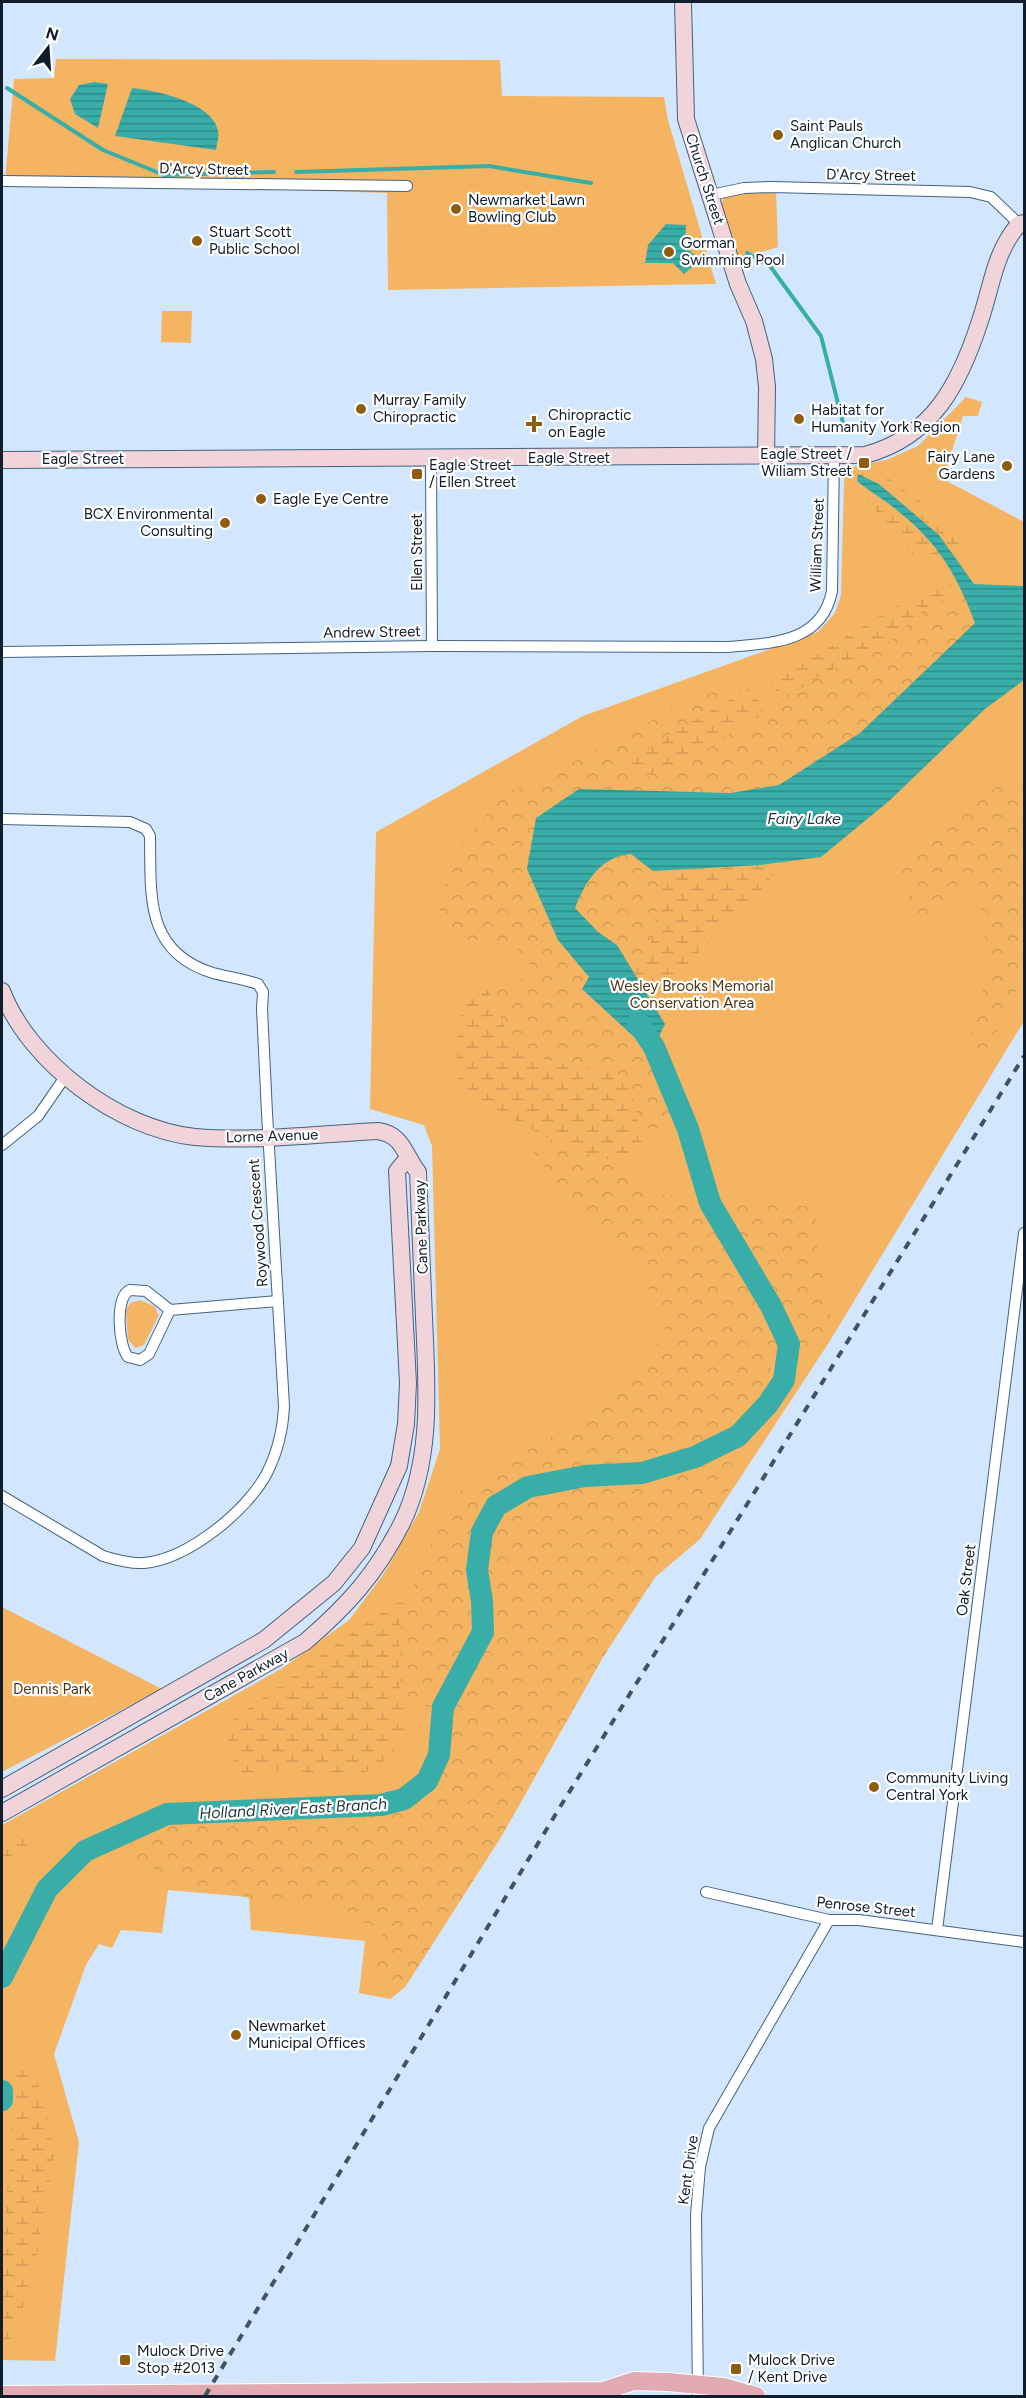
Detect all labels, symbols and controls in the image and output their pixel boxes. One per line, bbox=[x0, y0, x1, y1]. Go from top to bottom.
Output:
north arrow bbox=[18, 18, 78, 78]
text: N bbox=[44, 23, 61, 45]
place label: Saint Pauls Anglican Church bbox=[790, 117, 901, 152]
marker: Saint Pauls Anglican Church bbox=[771, 128, 785, 142]
street label: Church Street bbox=[682, 131, 728, 227]
street label: D'Arcy Street bbox=[159, 159, 250, 179]
street label: D'Arcy Street bbox=[826, 165, 917, 185]
place label: Newmarket Lawn Bowling Club bbox=[468, 191, 585, 226]
marker: Newmarket Lawn Bowling Club bbox=[449, 202, 463, 216]
place label: Stuart Scott Public School bbox=[209, 223, 300, 258]
marker: Stuart Scott Public School bbox=[190, 234, 204, 248]
place label: Gorman Swimming Pool bbox=[681, 234, 785, 269]
marker: Gorman Swimming Pool bbox=[662, 245, 676, 259]
place label: Murray Family Chiropractic bbox=[373, 391, 467, 426]
place label: Habitat for Humanity York Region bbox=[811, 401, 960, 436]
marker: Murray Family Chiropractic bbox=[354, 402, 368, 416]
place label: Chiropractic on Eagle bbox=[548, 406, 631, 441]
marker: Habitat for Humanity York Region bbox=[792, 412, 806, 426]
marker: Chiropractic on Eagle bbox=[525, 415, 543, 433]
place label: Eagle Street / Wiliam Street bbox=[760, 445, 852, 480]
place label: Fairy Lane Gardens bbox=[927, 448, 995, 483]
street label: Eagle Street bbox=[528, 449, 611, 467]
street label: Eagle Street bbox=[42, 450, 125, 468]
place label: Eagle Street / Ellen Street bbox=[429, 456, 517, 491]
marker: Eagle Street / Wiliam Street bbox=[857, 456, 871, 470]
marker: Fairy Lane Gardens bbox=[1000, 459, 1014, 473]
marker: Eagle Street / Ellen Street bbox=[410, 467, 424, 481]
place label: Eagle Eye Centre bbox=[273, 490, 388, 508]
marker: Eagle Eye Centre bbox=[254, 492, 268, 506]
street label: William Street bbox=[806, 497, 828, 592]
place label: BCX Environmental Consulting bbox=[84, 505, 213, 540]
street label: Ellen Street bbox=[408, 513, 426, 591]
marker: BCX Environmental Consulting bbox=[218, 516, 232, 530]
street label: Andrew Street bbox=[323, 622, 421, 642]
water label: Fairy Lake bbox=[767, 809, 841, 828]
park label: Wesley Brooks Memorial Conservation Area bbox=[610, 977, 774, 1012]
street label: Lorne Avenue bbox=[225, 1125, 319, 1147]
street label: Roywood Crescent bbox=[245, 1158, 271, 1288]
street label: Cane Parkway bbox=[410, 1179, 432, 1274]
street label: Oak Street bbox=[953, 1543, 979, 1617]
street label: Cane Parkway bbox=[200, 1644, 292, 1706]
park label: Dennis Park bbox=[13, 1680, 92, 1698]
place label: Community Living Central York bbox=[886, 1769, 1008, 1804]
marker: Community Living Central York bbox=[867, 1780, 881, 1794]
water label: Holland River East Branch bbox=[199, 1794, 387, 1823]
street label: Penrose Street bbox=[815, 1893, 917, 1921]
place label: Newmarket Municipal Offices bbox=[248, 2017, 366, 2052]
marker: Newmarket Municipal Offices bbox=[229, 2028, 243, 2042]
street label: Kent Drive bbox=[674, 2134, 702, 2206]
place label: Mulock Drive Stop #2013 bbox=[137, 2342, 224, 2377]
place label: Mulock Drive / Kent Drive bbox=[748, 2351, 835, 2386]
marker: Mulock Drive Stop #2013 bbox=[118, 2353, 132, 2367]
marker: Mulock Drive / Kent Drive bbox=[729, 2362, 743, 2376]

